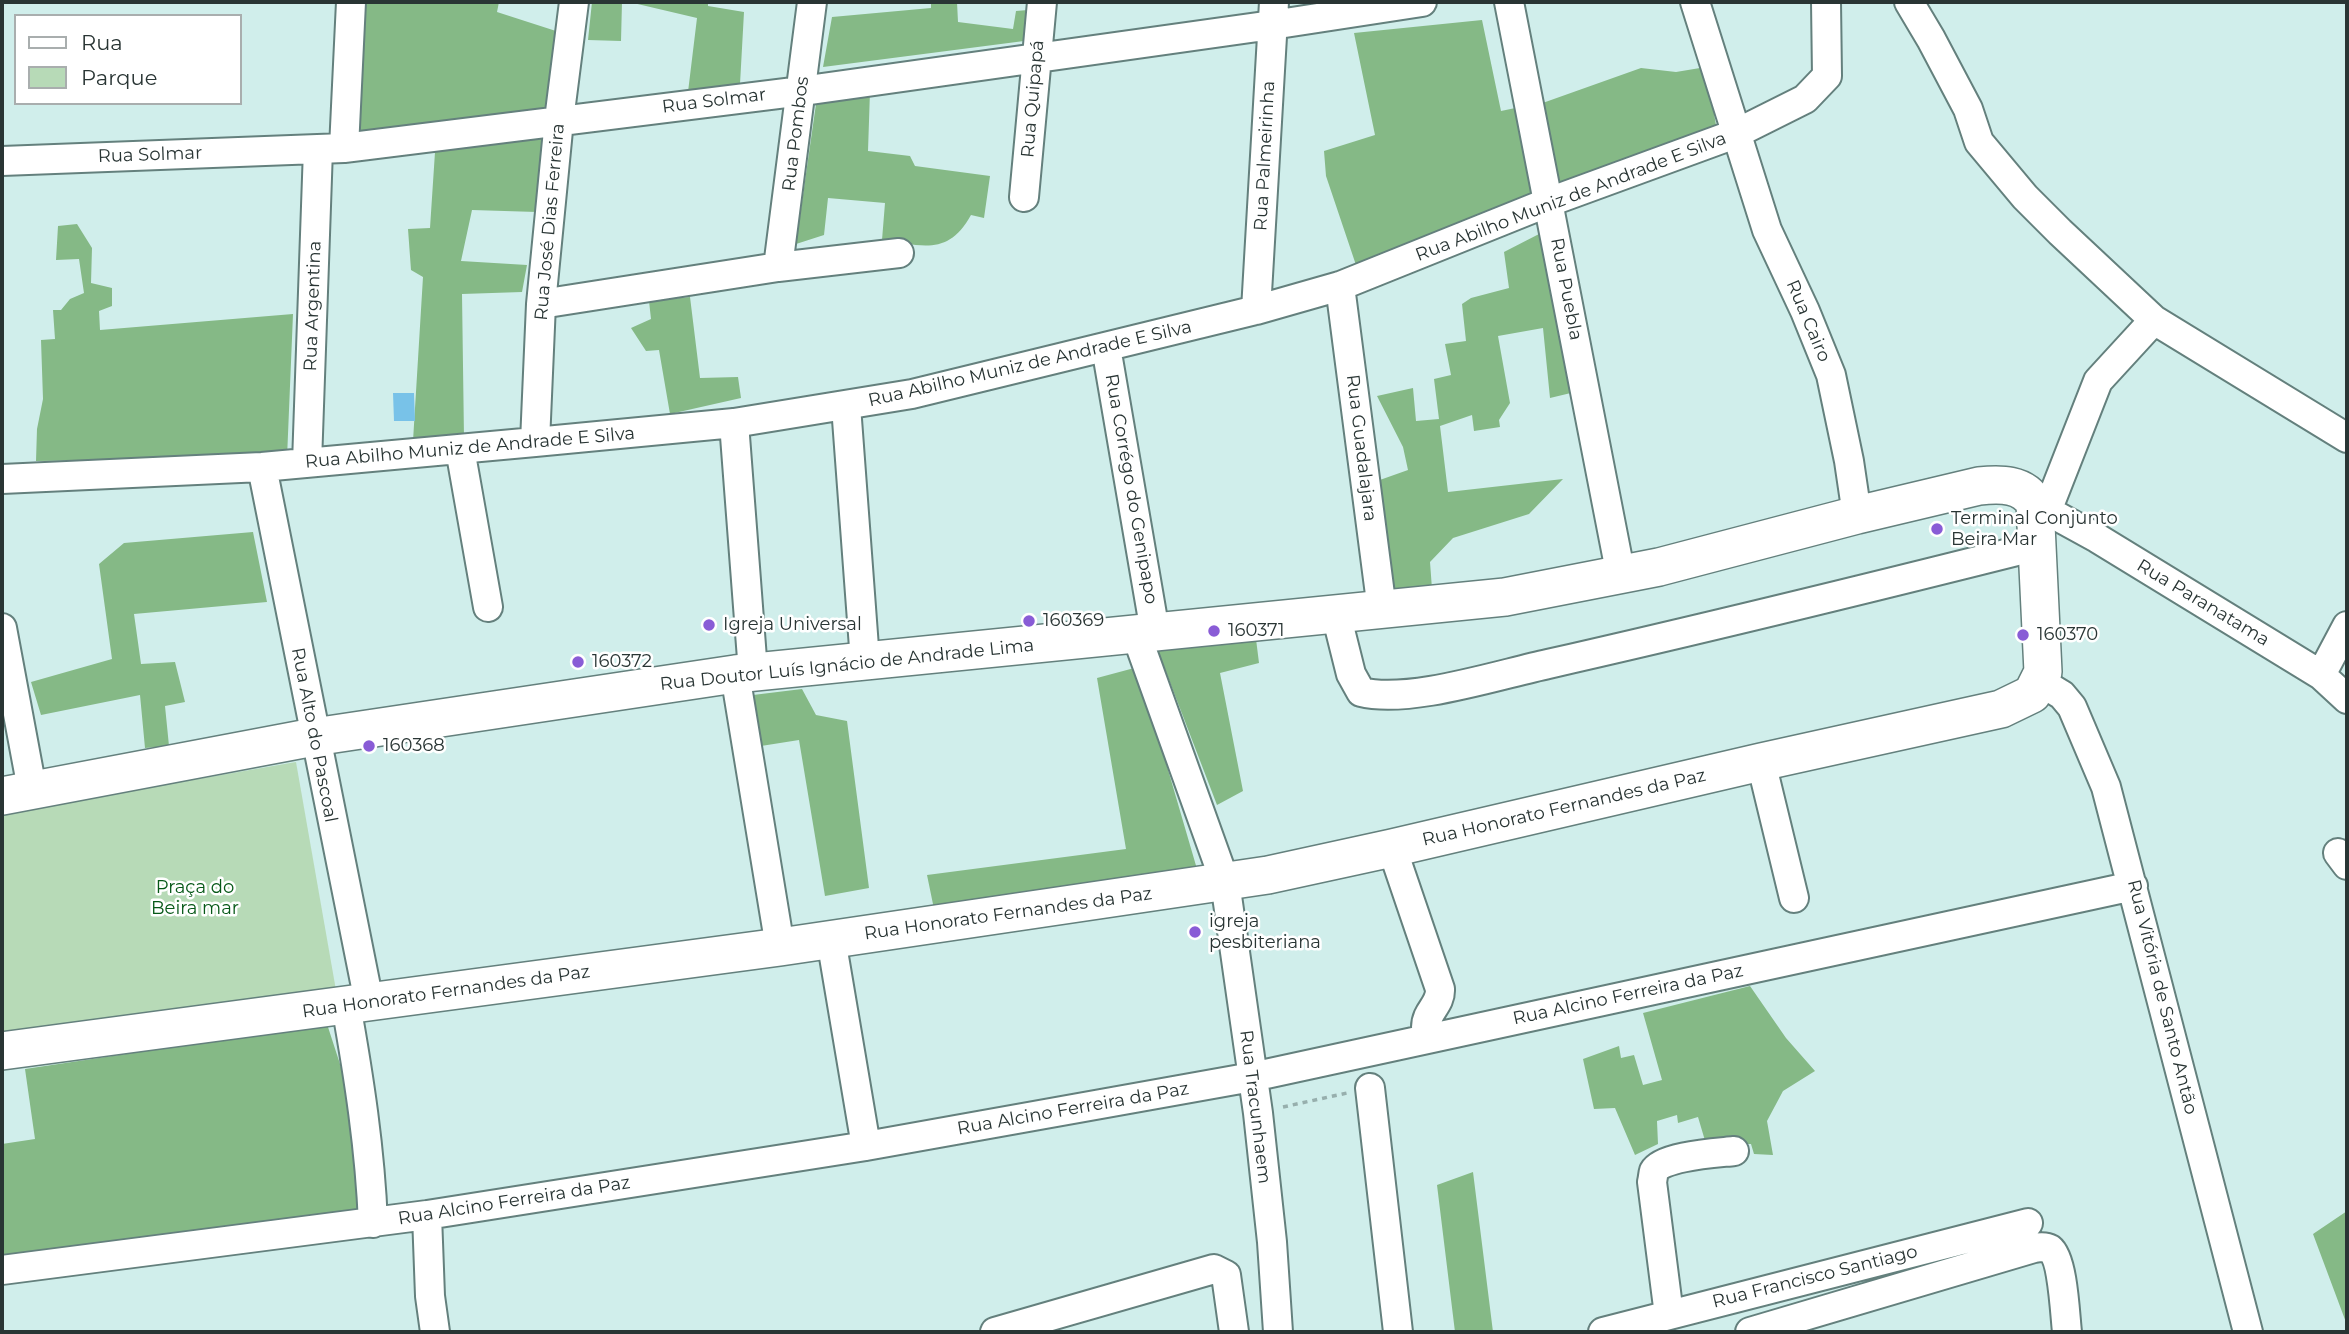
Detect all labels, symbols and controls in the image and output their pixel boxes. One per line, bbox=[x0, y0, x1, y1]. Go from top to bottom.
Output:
legend bbox=[14, 14, 242, 105]
text: Rua bbox=[81, 30, 123, 55]
street label: Rua Quipapá bbox=[1017, 39, 1049, 159]
text: Parque bbox=[81, 65, 157, 90]
street label: Rua Pombos bbox=[778, 75, 814, 193]
street label: Rua Palmeirinha bbox=[1250, 80, 1280, 232]
street label: Rua Solmar bbox=[661, 84, 767, 118]
street label: Rua José Dias Ferreira bbox=[531, 123, 569, 321]
street label: Rua Abilho Muniz de Andrade E Silva bbox=[1413, 128, 1729, 266]
street label: Rua Solmar bbox=[97, 142, 203, 168]
street label: Rua Puebla bbox=[1545, 236, 1587, 342]
street label: Rua Argentina bbox=[300, 240, 326, 372]
street label: Rua Cairo bbox=[1781, 277, 1835, 365]
street label: Rua Abilho Muniz de Andrade E Silva bbox=[866, 316, 1194, 412]
street label: Rua Corrégo do Genipapo bbox=[1100, 372, 1162, 606]
street label: Rua Guadalajara bbox=[1341, 373, 1381, 523]
street label: Rua Abilho Muniz de Andrade E Silva bbox=[304, 423, 636, 473]
place label: Terminal Conjunto Beira Mar bbox=[1951, 508, 2118, 550]
marker: Terminal Conjunto Beira Mar bbox=[1929, 521, 1945, 537]
street label: Rua Paranatama bbox=[2133, 555, 2273, 651]
place label: 160369 bbox=[1043, 610, 1104, 632]
marker: 160369 bbox=[1021, 613, 1037, 629]
place label: Igreja Universal bbox=[723, 614, 862, 636]
marker: Igreja Universal bbox=[701, 617, 717, 633]
place label: 160371 bbox=[1228, 620, 1284, 642]
marker: 160371 bbox=[1206, 623, 1222, 639]
place label: 160370 bbox=[2037, 624, 2098, 646]
marker: 160370 bbox=[2015, 627, 2031, 643]
street label: Rua Doutor Luís Ignácio de Andrade Lima bbox=[659, 635, 1035, 695]
street label: Rua Alto do Pascoal bbox=[286, 646, 342, 824]
place label: 160372 bbox=[592, 651, 652, 673]
marker: 160372 bbox=[570, 654, 586, 670]
place label: 160368 bbox=[383, 735, 445, 757]
marker: 160368 bbox=[361, 738, 377, 754]
street label: Rua Honorato Fernandes da Paz bbox=[1420, 765, 1708, 851]
park label: Praça do Beira mar bbox=[151, 877, 239, 920]
street label: Rua Vitória de Santo Antão bbox=[2122, 877, 2202, 1117]
street label: Rua Honorato Fernandes da Paz bbox=[863, 883, 1153, 945]
place label: igreja pesbiteriana bbox=[1209, 911, 1321, 954]
marker: igreja pesbiteriana bbox=[1187, 924, 1203, 940]
street label: Rua Alcino Ferreira da Paz bbox=[1511, 960, 1745, 1030]
street label: Rua Honorato Fernandes da Paz bbox=[301, 961, 591, 1023]
street label: Rua Tracunhaem bbox=[1235, 1029, 1275, 1185]
street label: Rua Alcino Ferreira da Paz bbox=[956, 1078, 1190, 1140]
street label: Rua Alcino Ferreira da Paz bbox=[396, 1172, 632, 1230]
street label: Rua Francisco Santiago bbox=[1710, 1241, 1920, 1313]

